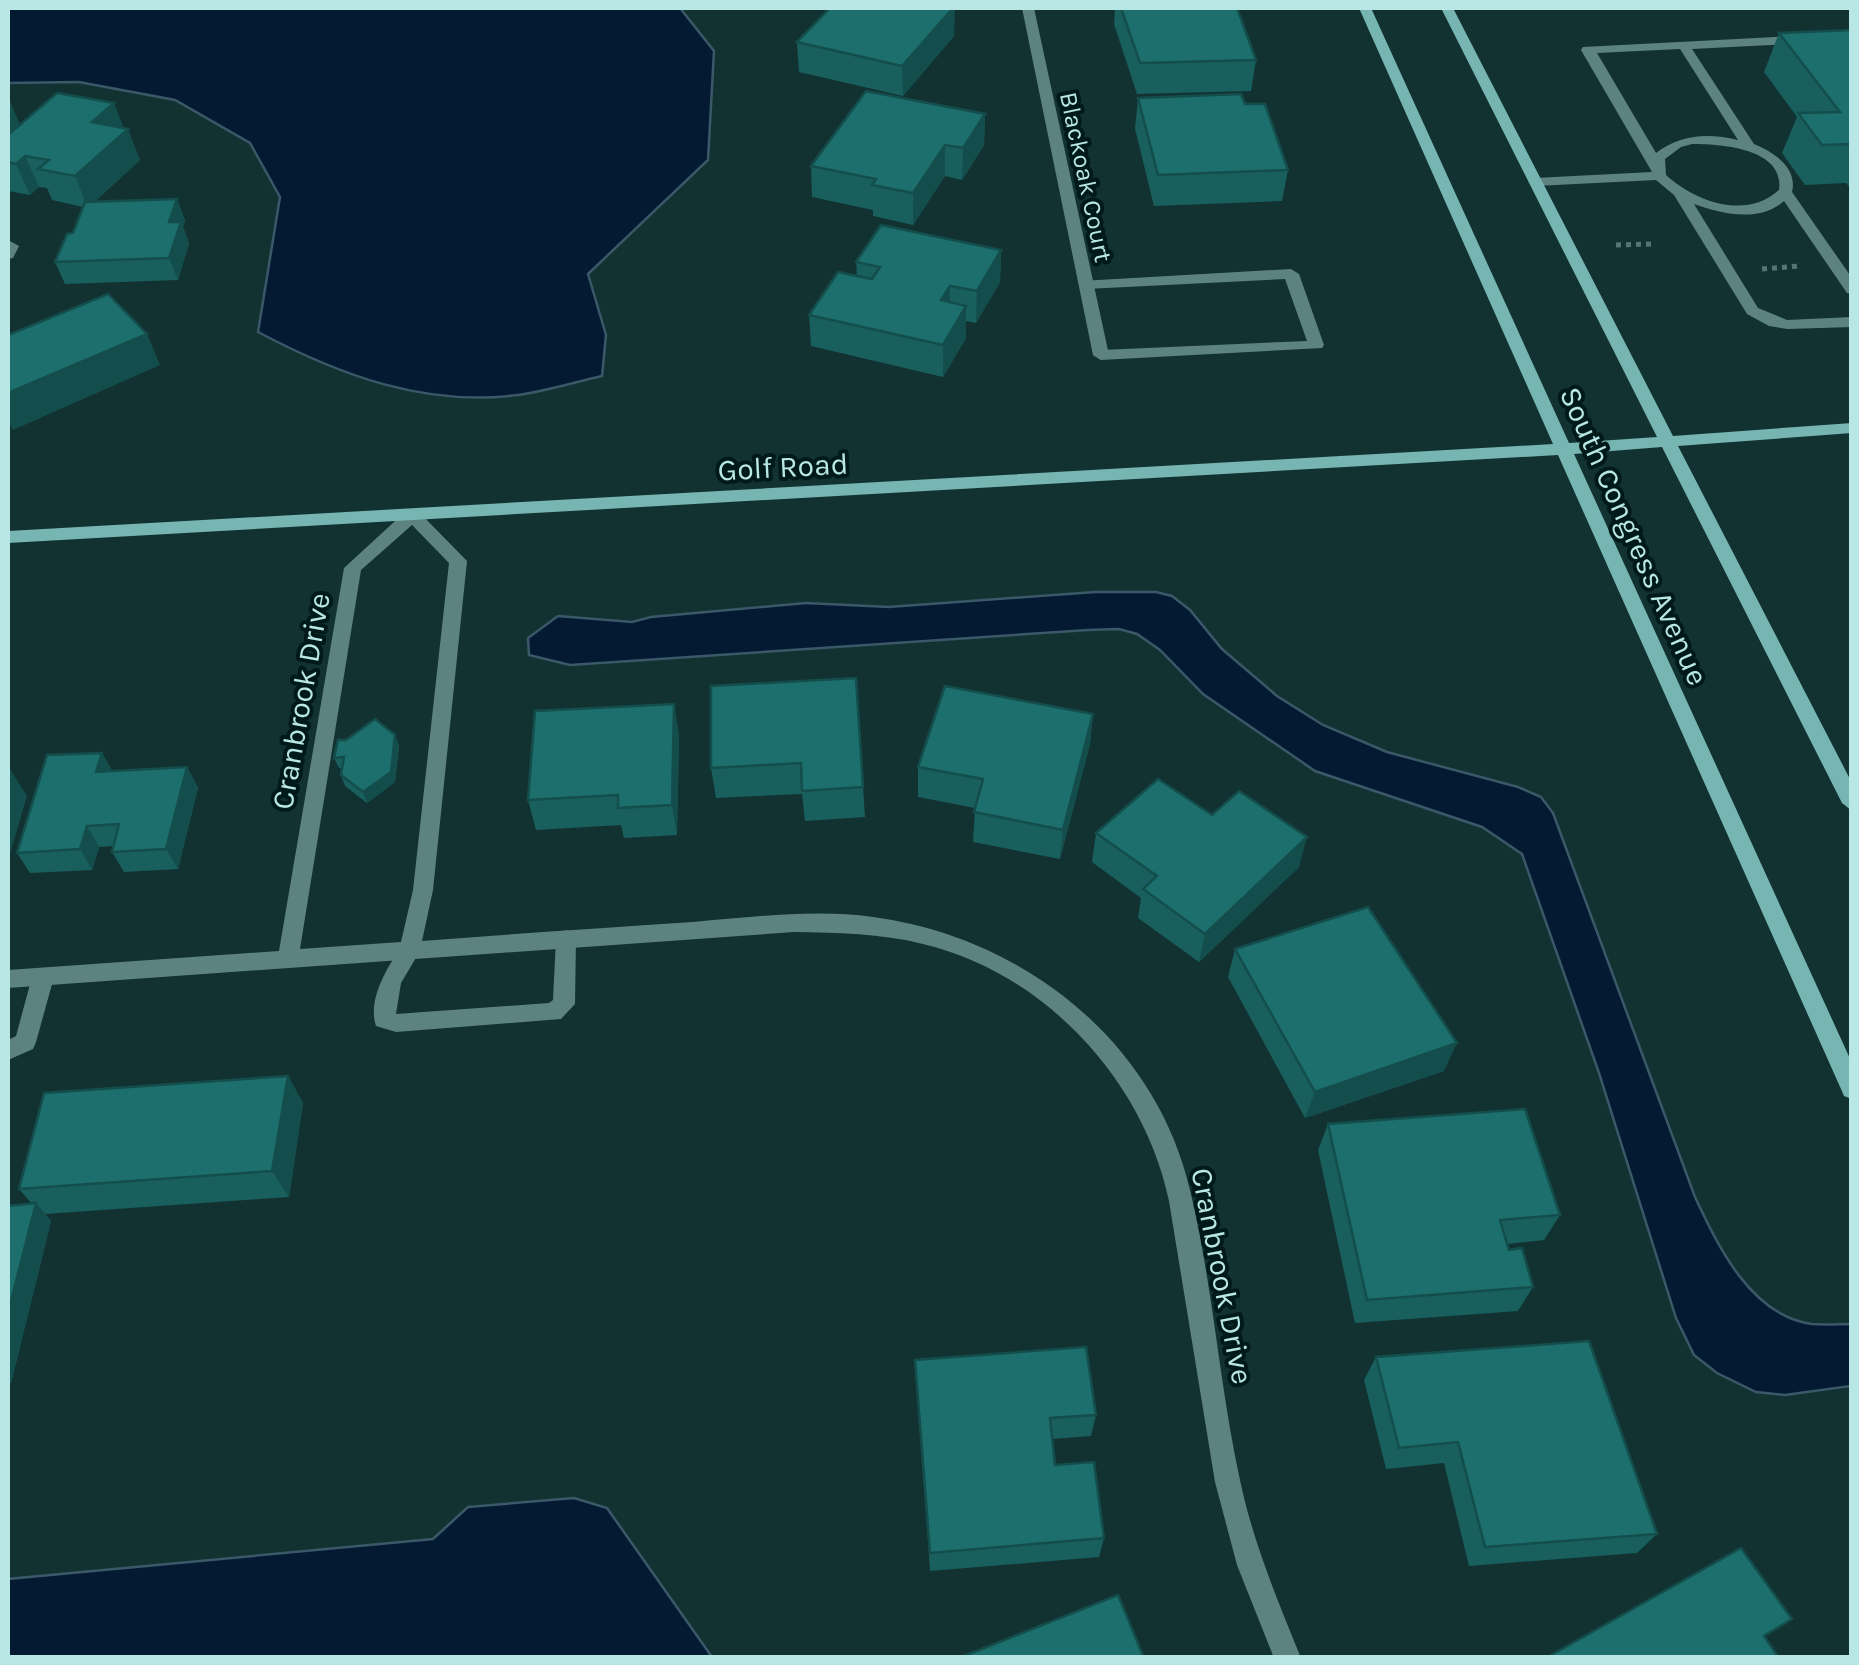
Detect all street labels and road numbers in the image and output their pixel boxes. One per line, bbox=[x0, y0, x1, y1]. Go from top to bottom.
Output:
street label: Blackoak Court bbox=[1054, 89, 1118, 265]
street label: South Congress Avenue bbox=[1552, 381, 1716, 691]
street label: Golf Road bbox=[717, 446, 849, 488]
street label: Cranbrook Drive bbox=[264, 590, 338, 812]
street label: Cranbrook Drive bbox=[1183, 1165, 1261, 1387]

